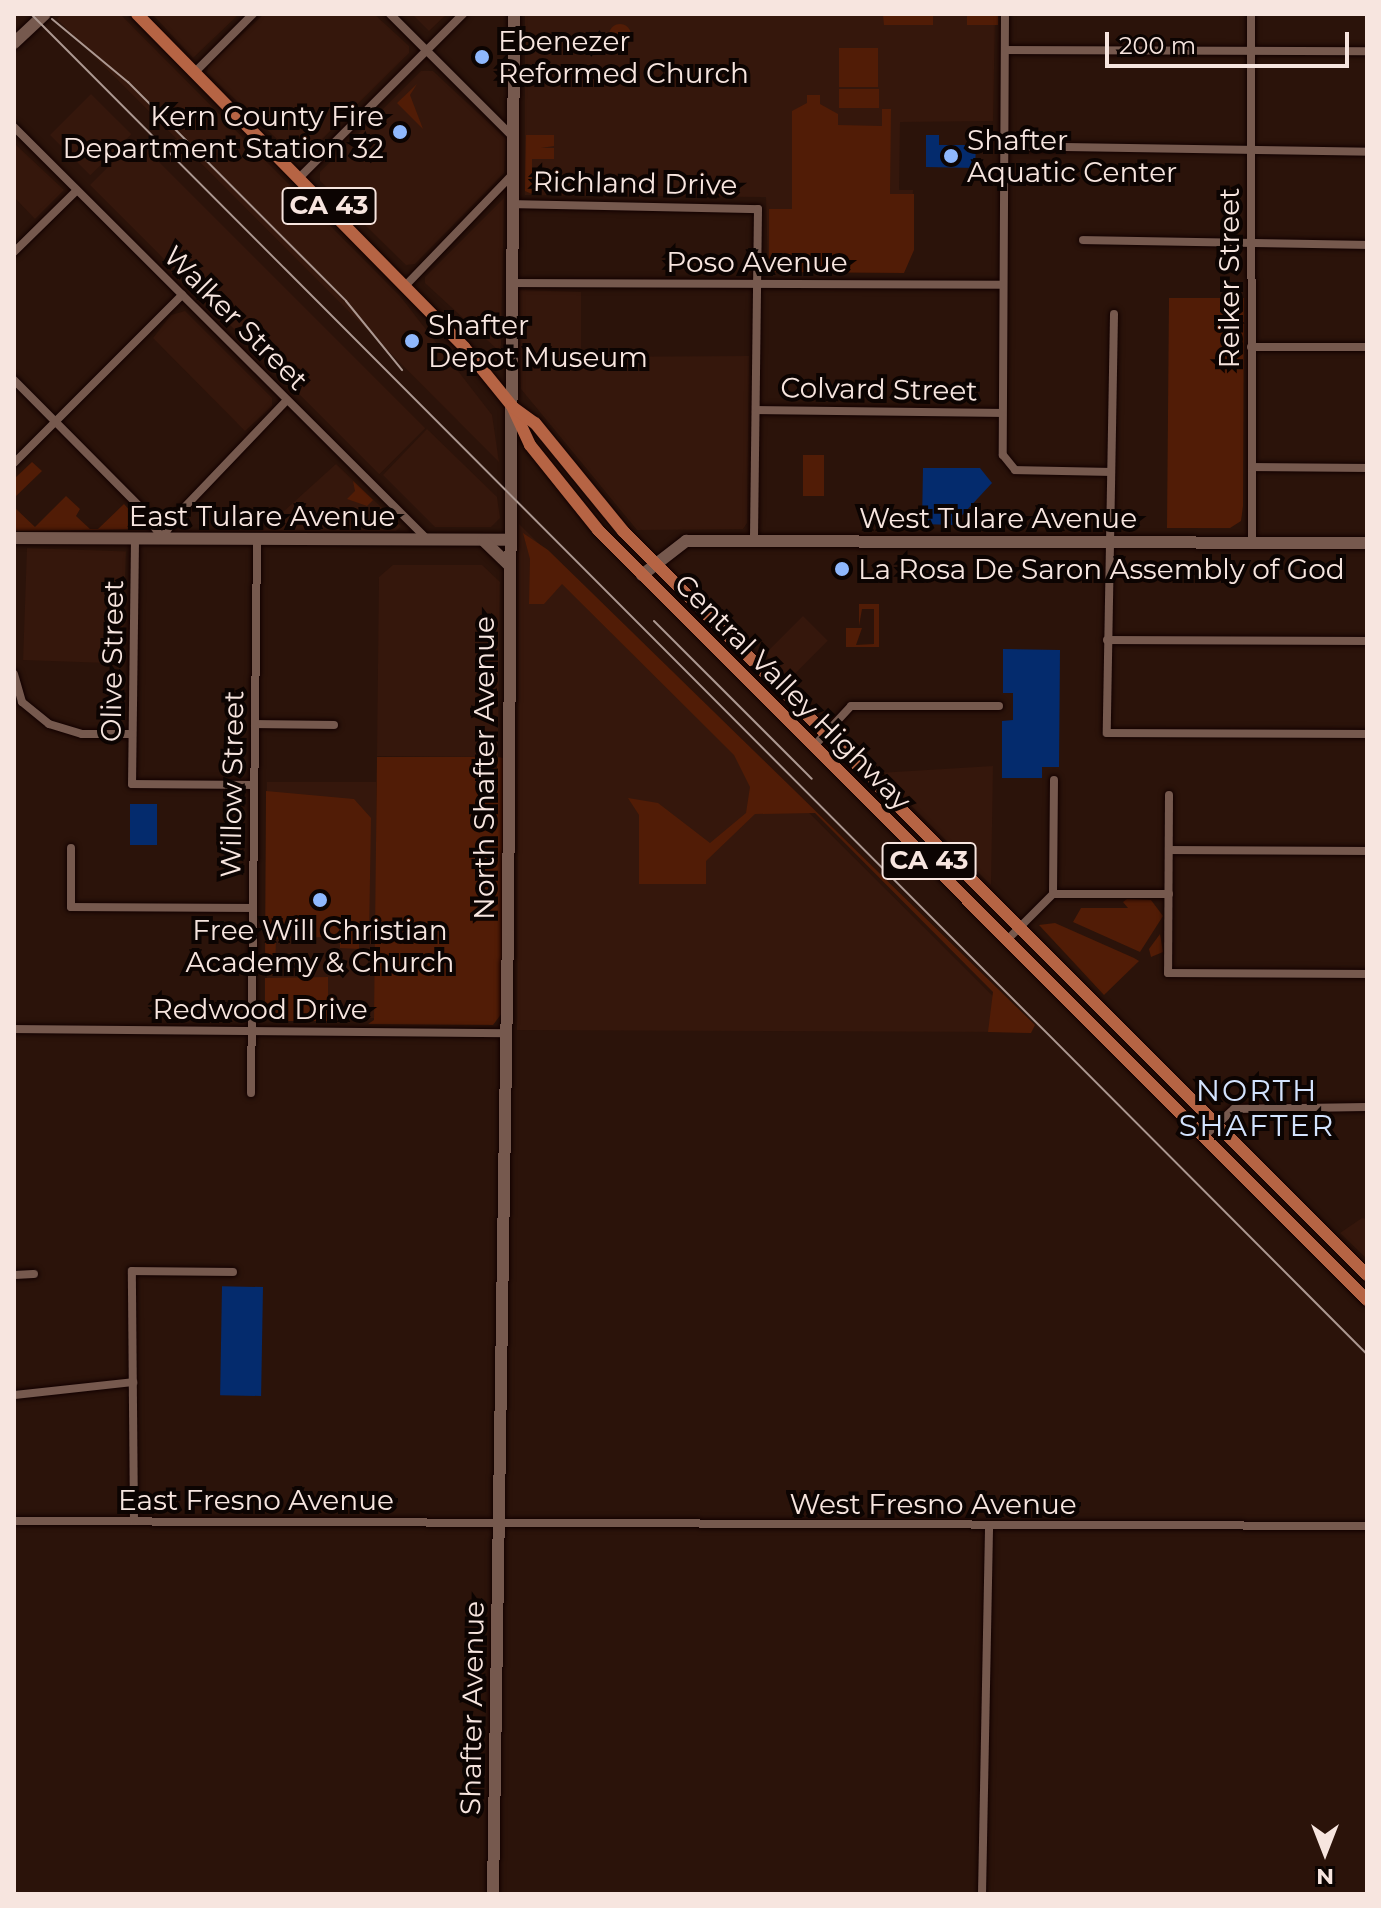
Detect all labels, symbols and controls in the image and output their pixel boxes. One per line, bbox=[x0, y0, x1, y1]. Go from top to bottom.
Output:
scale bar bbox=[1109, 16, 1353, 66]
place label: Ebenezer Reformed Church bbox=[498, 24, 749, 90]
text: 200 m bbox=[1119, 31, 1196, 60]
marker: Ebenezer Reformed Church bbox=[473, 48, 491, 66]
place label: Kern County Fire Department Station 32 bbox=[62, 99, 384, 165]
marker: Kern County Fire Department Station 32 bbox=[391, 123, 409, 141]
place label: Shafter Aquatic Center bbox=[967, 123, 1177, 189]
marker: Shafter Aquatic Center bbox=[942, 147, 960, 165]
street label: Richland Drive bbox=[532, 164, 738, 202]
road number: CA 43 bbox=[281, 184, 377, 228]
street label: Reiker Street bbox=[1212, 188, 1246, 368]
street label: Walker Street bbox=[157, 239, 315, 397]
street label: Poso Avenue bbox=[666, 245, 848, 279]
place label: Shafter Depot Museum bbox=[428, 308, 648, 374]
marker: Shafter Depot Museum bbox=[403, 332, 421, 350]
street label: Colvard Street bbox=[780, 370, 978, 408]
street label: East Tulare Avenue bbox=[129, 499, 395, 533]
street label: West Tulare Avenue bbox=[859, 501, 1137, 535]
place label: La Rosa De Saron Assembly of God bbox=[858, 552, 1345, 586]
marker: La Rosa De Saron Assembly of God bbox=[833, 560, 851, 578]
street label: Central Valley Highway bbox=[668, 567, 918, 817]
street label: Olive Street bbox=[94, 580, 130, 742]
street label: North Shafter Avenue bbox=[467, 616, 501, 920]
street label: Willow Street bbox=[214, 690, 250, 878]
road number: CA 43 bbox=[881, 839, 977, 883]
marker: Free Will Christian Academy & Church bbox=[311, 891, 329, 909]
place label: Free Will Christian Academy & Church bbox=[186, 913, 454, 979]
street label: Redwood Drive bbox=[152, 992, 368, 1026]
district label: NORTH SHAFTER bbox=[1179, 1073, 1335, 1144]
street label: East Fresno Avenue bbox=[118, 1483, 394, 1517]
street label: West Fresno Avenue bbox=[789, 1487, 1077, 1521]
street label: Shafter Avenue bbox=[453, 1601, 491, 1815]
north arrow bbox=[1285, 1812, 1365, 1892]
text: N bbox=[1316, 1863, 1334, 1890]

